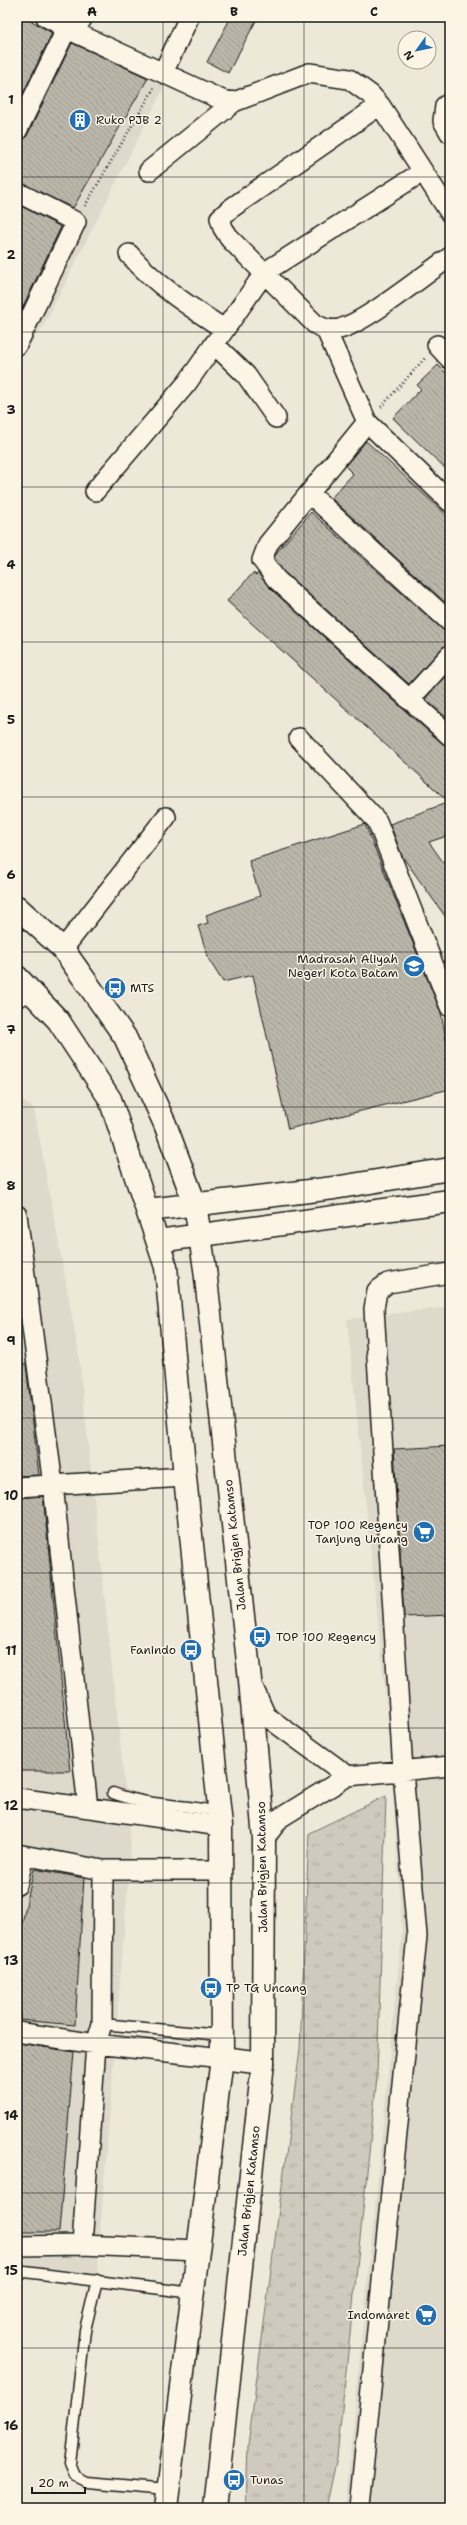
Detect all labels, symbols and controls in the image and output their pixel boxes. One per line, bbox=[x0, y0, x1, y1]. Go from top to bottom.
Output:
text: A bbox=[87, 3, 97, 20]
text: B bbox=[230, 3, 238, 20]
text: C bbox=[370, 3, 378, 20]
north arrow bbox=[397, 30, 437, 70]
text: N bbox=[400, 47, 418, 63]
text: 1 bbox=[8, 91, 14, 108]
building icon: Ruko PJB 2 bbox=[67, 107, 93, 133]
place label: Ruko PJB 2 bbox=[96, 112, 162, 128]
text: 2 bbox=[6, 246, 16, 263]
text: 3 bbox=[6, 401, 16, 418]
text: 4 bbox=[6, 556, 16, 573]
text: 5 bbox=[7, 711, 15, 728]
text: 6 bbox=[6, 866, 16, 883]
place label: Madrasah Aliyah Negeri Kota Batam bbox=[288, 951, 398, 981]
school or university icon: Madrasah Aliyah Negeri Kota Batam bbox=[401, 953, 427, 979]
bus stop icon: MTS bbox=[102, 975, 128, 1001]
place label: MTS bbox=[130, 980, 155, 996]
text: 7 bbox=[6, 1021, 16, 1038]
text: 8 bbox=[6, 1177, 16, 1194]
text: 9 bbox=[6, 1332, 16, 1349]
street label: Jalan Brigjen Katamso bbox=[220, 1479, 250, 1611]
text: 10 bbox=[4, 1487, 18, 1504]
place label: TOP 100 Regency Tanjung Uncang bbox=[308, 1517, 408, 1547]
supermarket icon: TOP 100 Regency Tanjung Uncang bbox=[411, 1519, 437, 1545]
bus stop icon: TOP 100 Regency bbox=[247, 1624, 273, 1650]
place label: TOP 100 Regency bbox=[276, 1629, 376, 1645]
bus stop icon: Fanindo bbox=[178, 1637, 204, 1663]
text: 11 bbox=[5, 1642, 17, 1659]
place label: Fanindo bbox=[130, 1642, 176, 1658]
text: 12 bbox=[4, 1797, 18, 1814]
street label: Jalan Brigjen Katamso bbox=[253, 1801, 271, 1933]
text: 13 bbox=[4, 1952, 18, 1969]
bus stop icon: TP TG Uncang bbox=[198, 1975, 224, 2001]
place label: TP TG Uncang bbox=[226, 1980, 307, 1996]
text: 14 bbox=[4, 2107, 18, 2124]
street label: Jalan Brigjen Katamso bbox=[234, 2125, 264, 2257]
text: 15 bbox=[4, 2262, 18, 2279]
supermarket icon: Indomaret bbox=[413, 2302, 439, 2328]
place label: Indomaret bbox=[347, 2307, 410, 2323]
text: 16 bbox=[4, 2417, 18, 2434]
bus stop icon: Tunas bbox=[221, 2467, 247, 2493]
scale bar bbox=[32, 2469, 85, 2495]
place label: Tunas bbox=[250, 2472, 284, 2488]
text: 20 m bbox=[38, 2475, 69, 2491]

